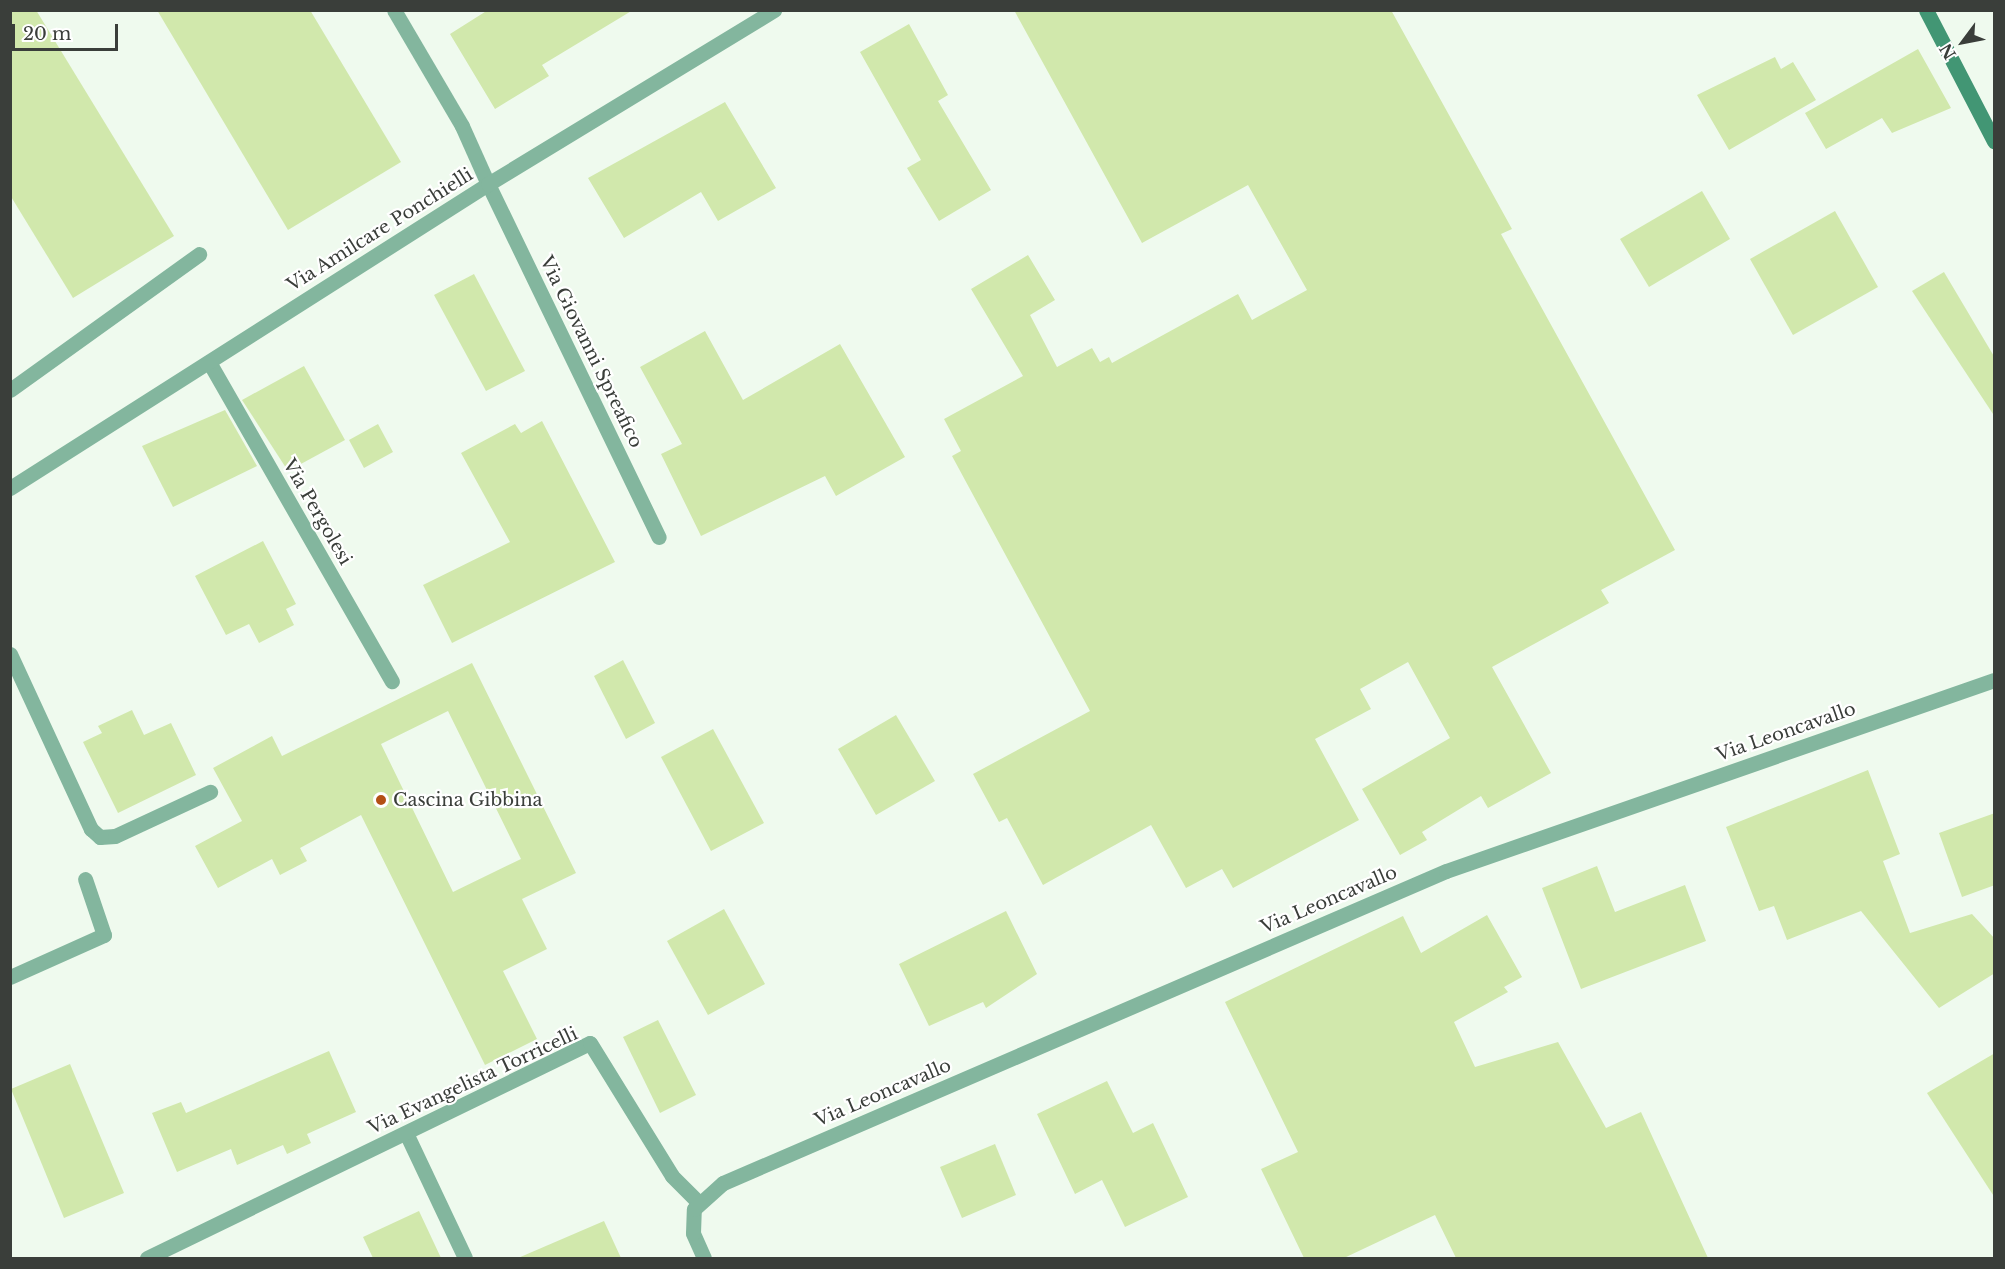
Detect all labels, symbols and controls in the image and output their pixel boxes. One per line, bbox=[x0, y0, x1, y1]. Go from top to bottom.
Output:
scale bar bbox=[15, 12, 122, 50]
north arrow bbox=[1933, 12, 1993, 72]
text: 20 m bbox=[23, 23, 71, 45]
text: N bbox=[1935, 40, 1960, 63]
street label: Via Amilcare Ponchielli bbox=[283, 164, 477, 296]
street label: Via Giovanni Spreafico bbox=[535, 253, 647, 451]
street label: Via Pergolesi bbox=[278, 455, 356, 569]
street label: Via Leoncavallo bbox=[1713, 698, 1859, 766]
place label: Cascina Gibbina bbox=[393, 789, 543, 811]
marker: Cascina Gibbina bbox=[374, 793, 388, 807]
street label: Via Leoncavallo bbox=[1257, 861, 1401, 939]
street label: Via Evangelista Torricelli bbox=[364, 1023, 582, 1139]
street label: Via Leoncavallo bbox=[811, 1054, 955, 1132]

